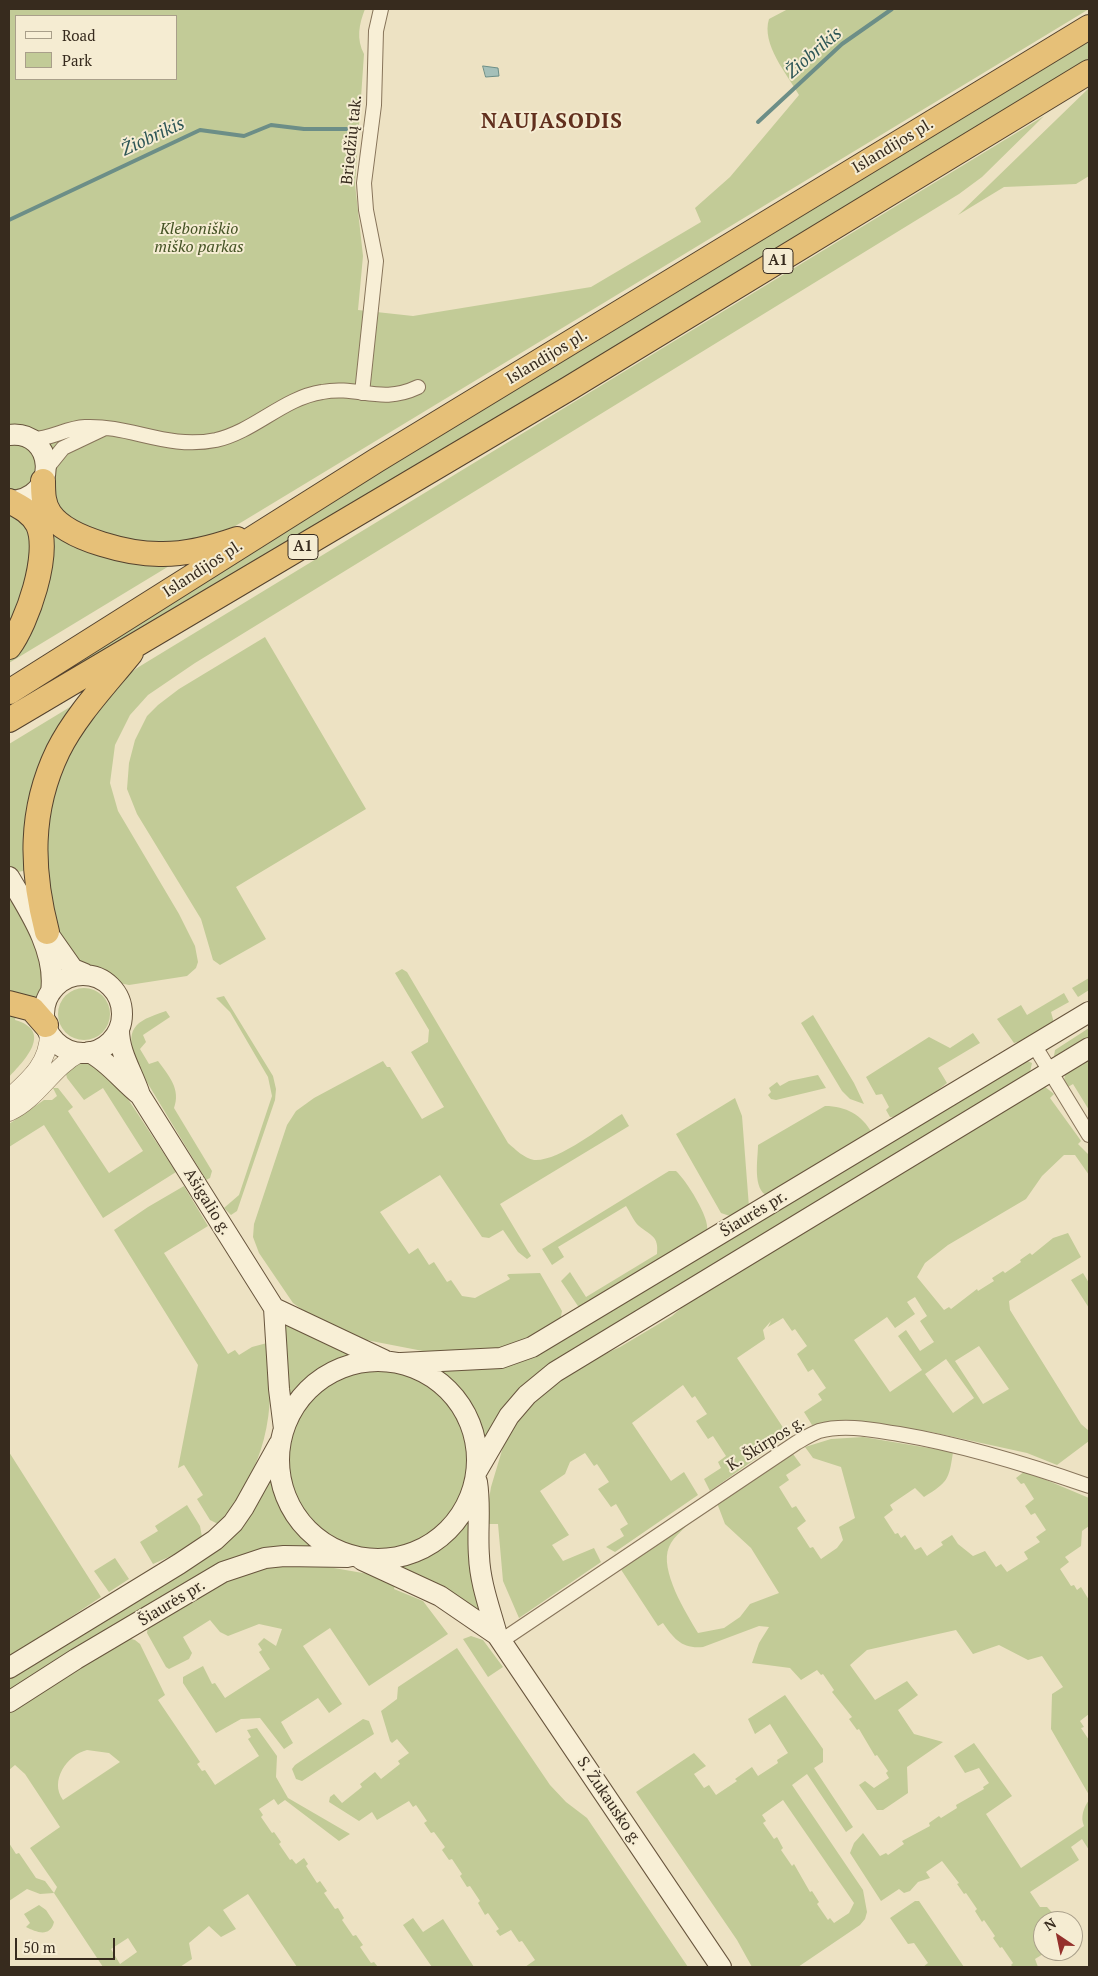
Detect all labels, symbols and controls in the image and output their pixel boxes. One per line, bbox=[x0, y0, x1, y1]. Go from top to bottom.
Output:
legend bbox=[15, 15, 178, 80]
water label: Žiobrikis bbox=[781, 23, 847, 83]
text: Road bbox=[62, 25, 95, 45]
text: Park bbox=[62, 50, 92, 70]
street label: Briedžių tak. bbox=[338, 94, 366, 186]
district label: NAUJASODIS bbox=[480, 109, 624, 135]
water label: Žiobrikis bbox=[118, 113, 188, 161]
street label: Islandijos pl. bbox=[849, 114, 937, 178]
park label: Kleboniškio miško parkas bbox=[154, 219, 244, 257]
road number: A1 bbox=[763, 248, 793, 274]
street label: Islandijos pl. bbox=[503, 325, 591, 389]
road number: A1 bbox=[288, 534, 318, 560]
street label: Islandijos pl. bbox=[160, 536, 246, 602]
street label: Ašigalio g. bbox=[179, 1165, 235, 1239]
street label: Šiaurės pr. bbox=[717, 1187, 791, 1241]
street label: K. Škirpos g. bbox=[724, 1413, 808, 1475]
street label: Šiaurės pr. bbox=[135, 1576, 209, 1630]
street label: S. Žukausko g. bbox=[573, 1753, 645, 1849]
north arrow bbox=[1033, 1911, 1083, 1961]
text: N bbox=[1040, 1913, 1060, 1935]
scale bar bbox=[18, 1928, 118, 1960]
text: 50 m bbox=[23, 1937, 56, 1957]

